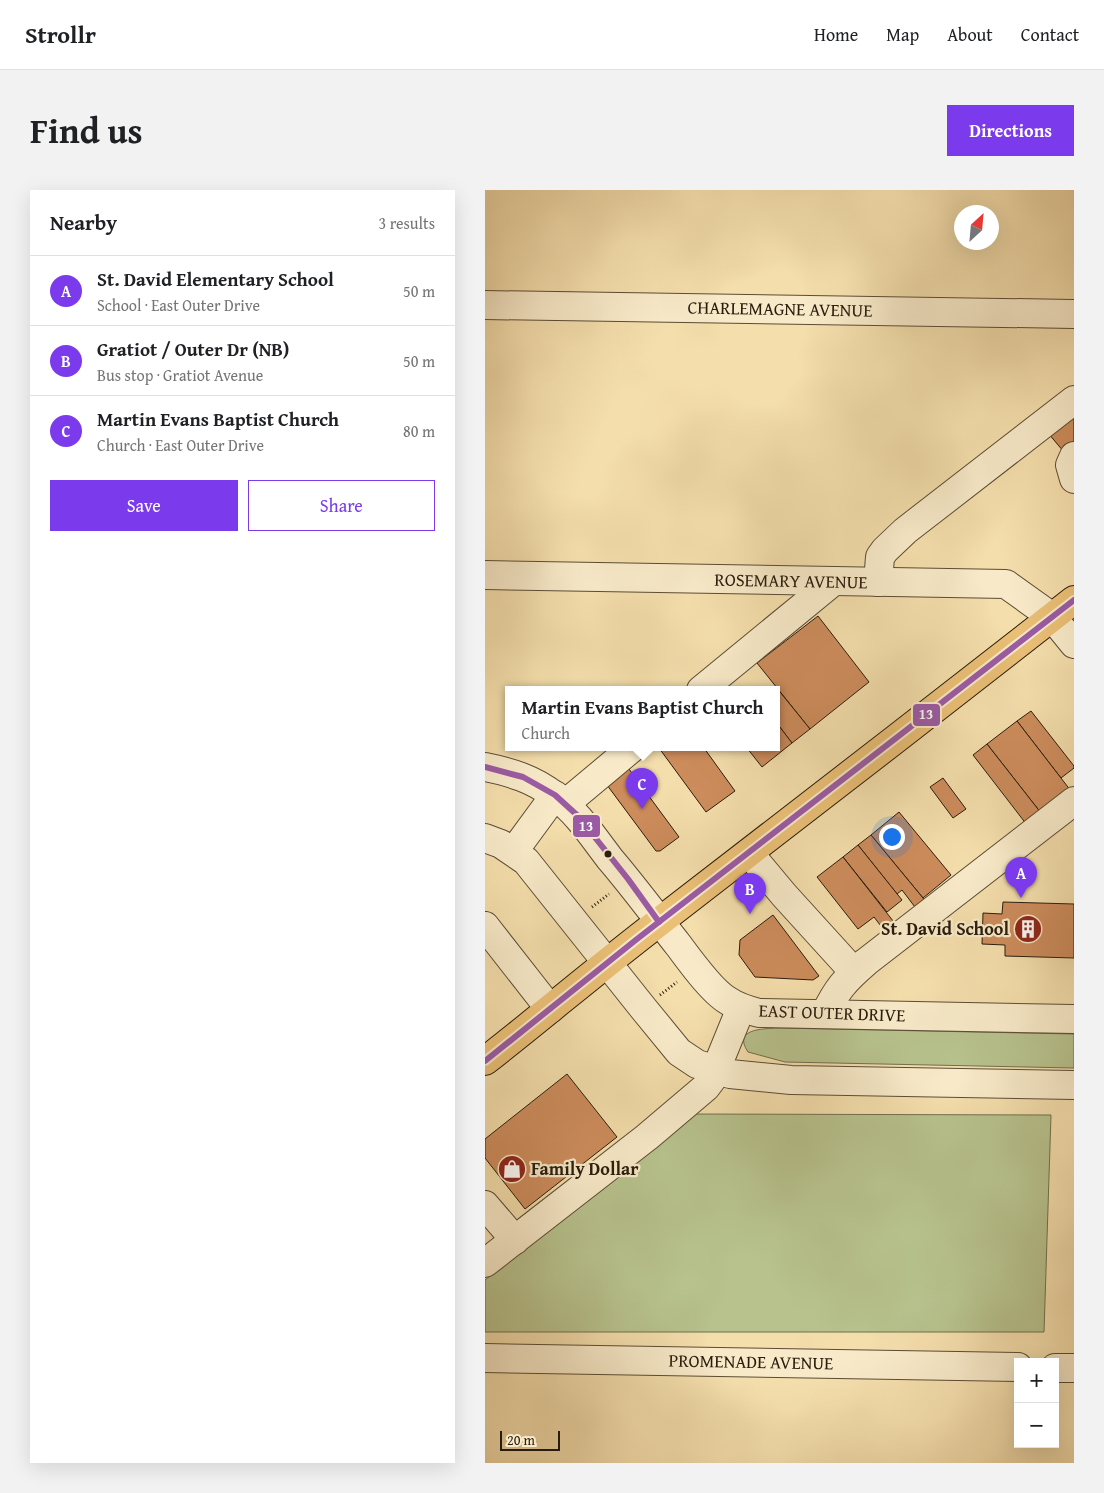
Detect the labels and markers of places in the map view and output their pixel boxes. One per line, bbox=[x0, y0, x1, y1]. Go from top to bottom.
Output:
pin: C bbox=[626, 768, 658, 809]
unlabelled marker bbox=[603, 849, 613, 859]
pin: A bbox=[1005, 857, 1037, 898]
pin: B bbox=[734, 873, 766, 914]
building icon: St. David School bbox=[1013, 914, 1043, 944]
place label: St. David School bbox=[881, 915, 1009, 942]
shop icon: Family Dollar bbox=[497, 1154, 527, 1184]
place label: Family Dollar bbox=[531, 1155, 639, 1182]

